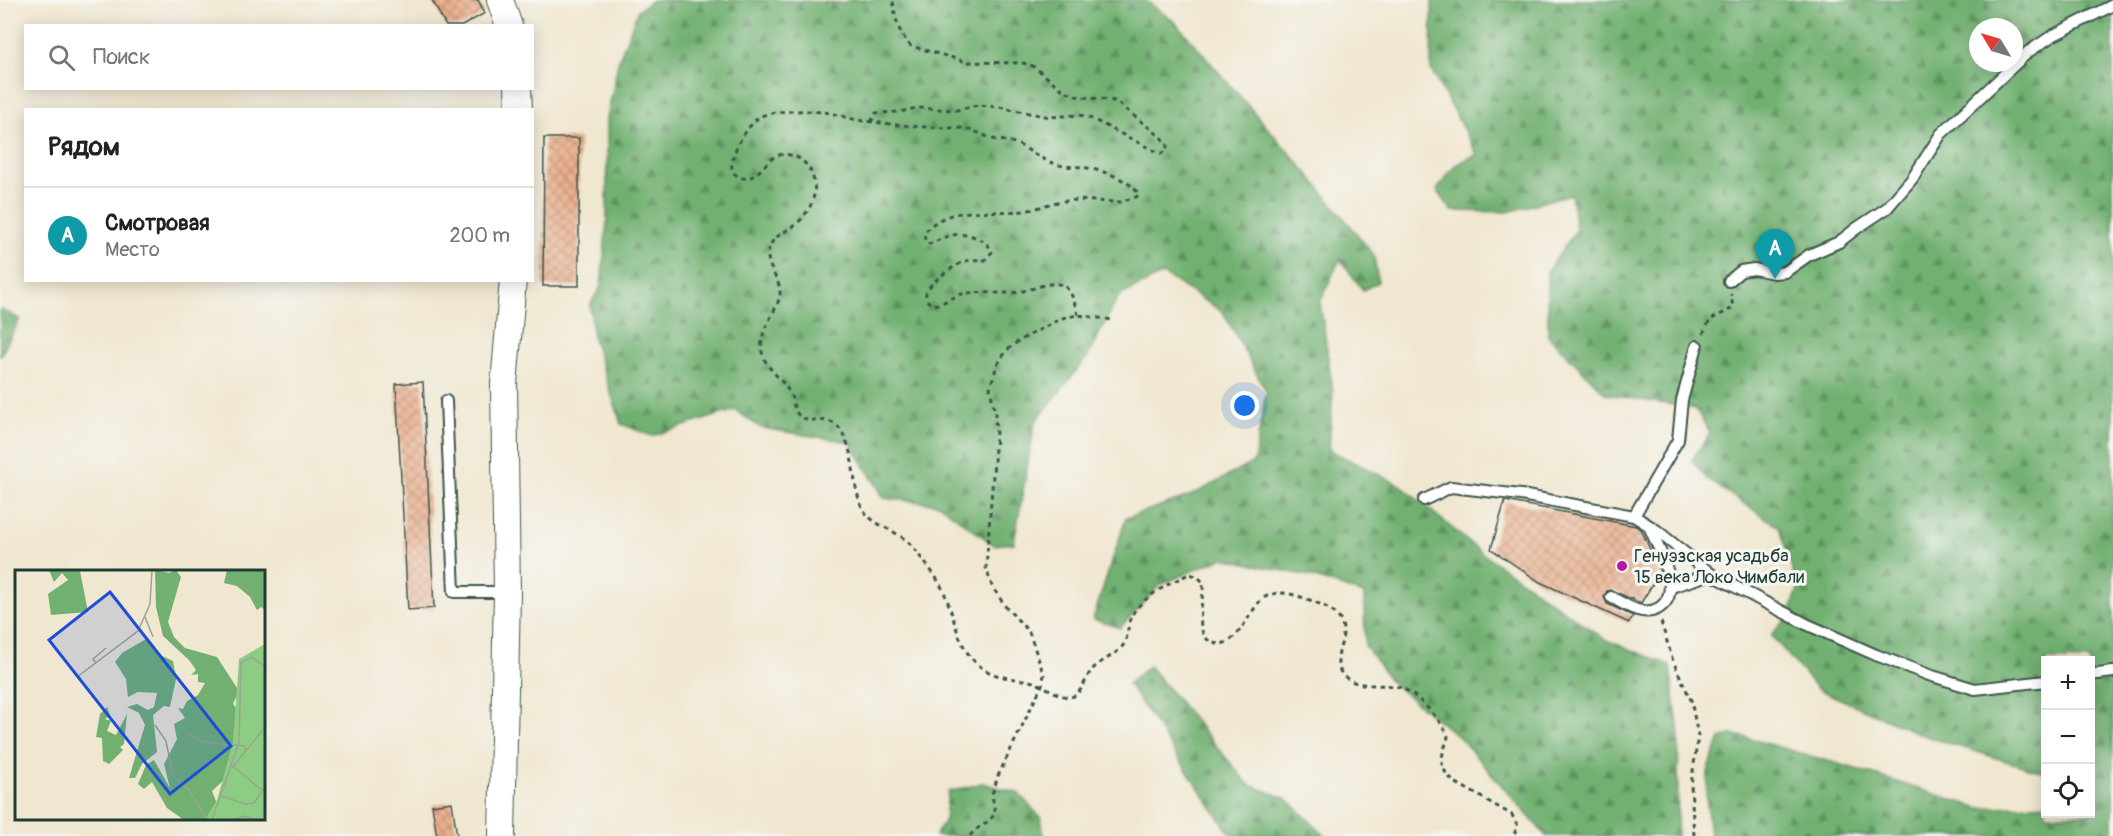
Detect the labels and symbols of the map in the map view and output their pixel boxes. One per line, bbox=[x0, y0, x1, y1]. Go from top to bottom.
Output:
north arrow bbox=[1969, 18, 2023, 72]
pin: A bbox=[1756, 230, 1794, 279]
your location bbox=[1230, 391, 1259, 420]
place label: Генуэзская усадьба 15 века Локо Чимбали bbox=[1634, 545, 1804, 589]
marker: Генуэзская усадьба 15 века Локо Чимбали bbox=[1615, 559, 1629, 573]
inset map bbox=[15, 570, 266, 821]

